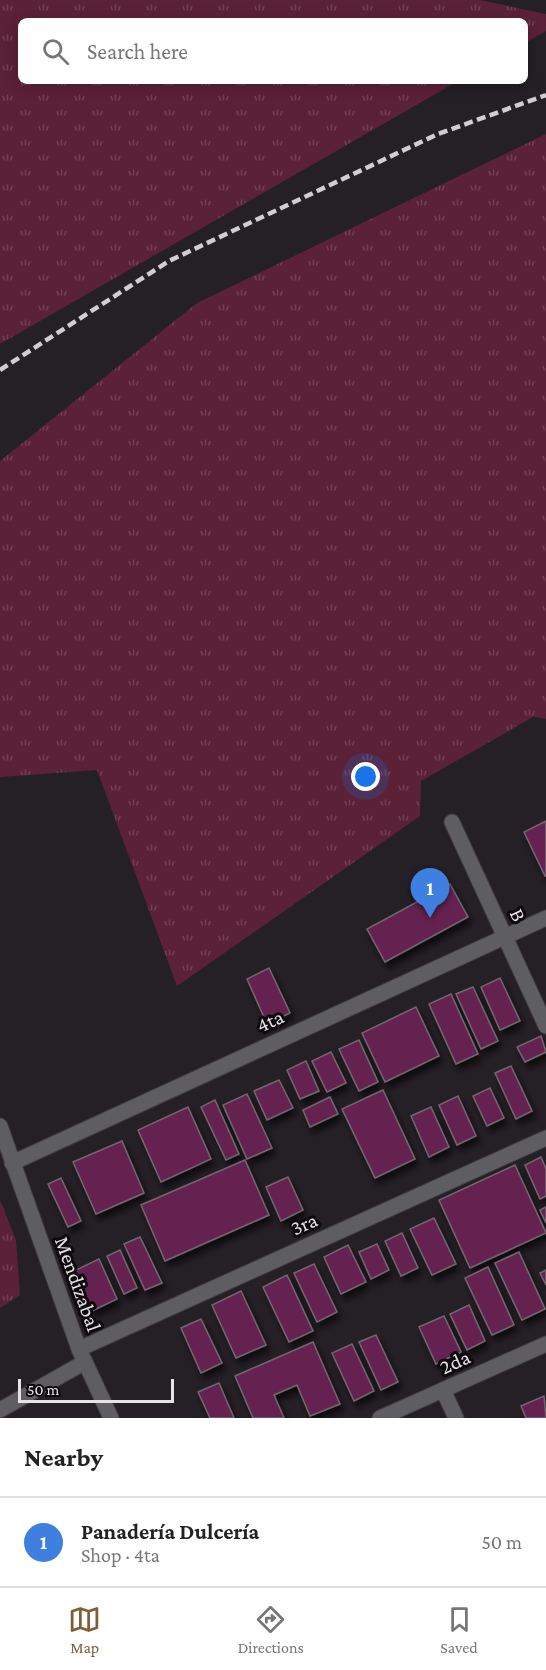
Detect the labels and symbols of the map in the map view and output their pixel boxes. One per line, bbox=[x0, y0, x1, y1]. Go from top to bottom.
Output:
your location bbox=[351, 762, 380, 791]
pin: 1 bbox=[410, 868, 450, 918]
street label: B bbox=[505, 905, 531, 925]
street label: 4ta bbox=[253, 1004, 288, 1038]
street label: 3ra bbox=[287, 1207, 321, 1240]
street label: Mendizabal bbox=[50, 1233, 106, 1335]
street label: 2da bbox=[436, 1345, 474, 1379]
scale bar bbox=[18, 1376, 174, 1404]

